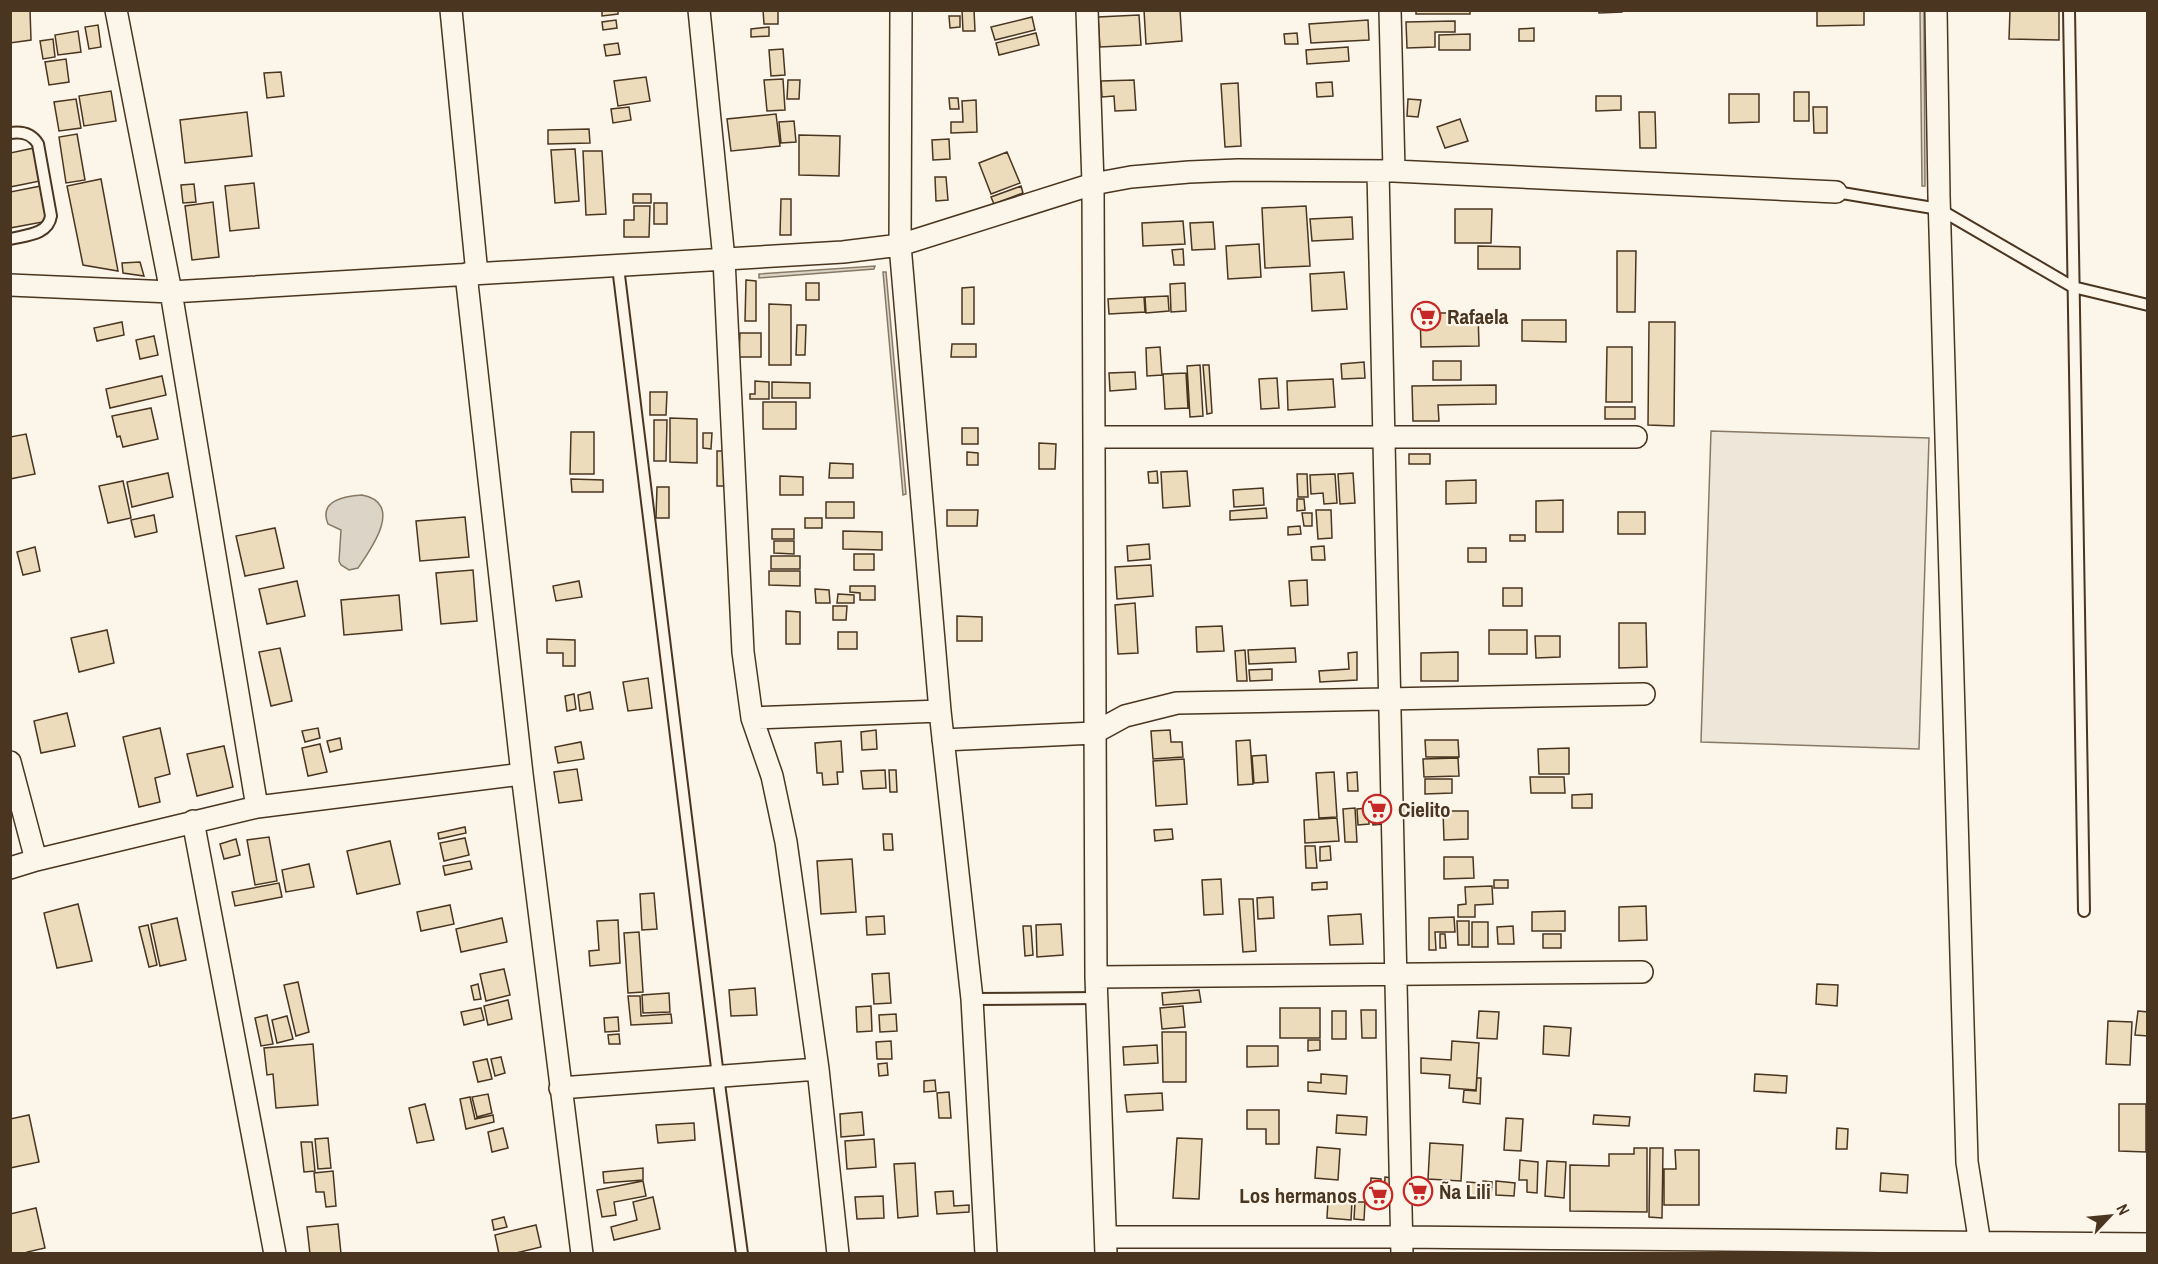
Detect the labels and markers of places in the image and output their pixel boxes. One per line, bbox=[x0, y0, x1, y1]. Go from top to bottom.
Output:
supermarket icon: Rafaela bbox=[1410, 300, 1442, 332]
place label: Rafaela bbox=[1447, 302, 1509, 331]
supermarket icon: Cielito bbox=[1361, 793, 1393, 825]
place label: Cielito bbox=[1398, 795, 1451, 824]
supermarket icon: Ña Lili bbox=[1402, 1175, 1434, 1207]
place label: Ña Lili bbox=[1439, 1177, 1491, 1206]
supermarket icon: Los hermanos bbox=[1362, 1179, 1394, 1211]
place label: Los hermanos bbox=[1239, 1181, 1357, 1210]

